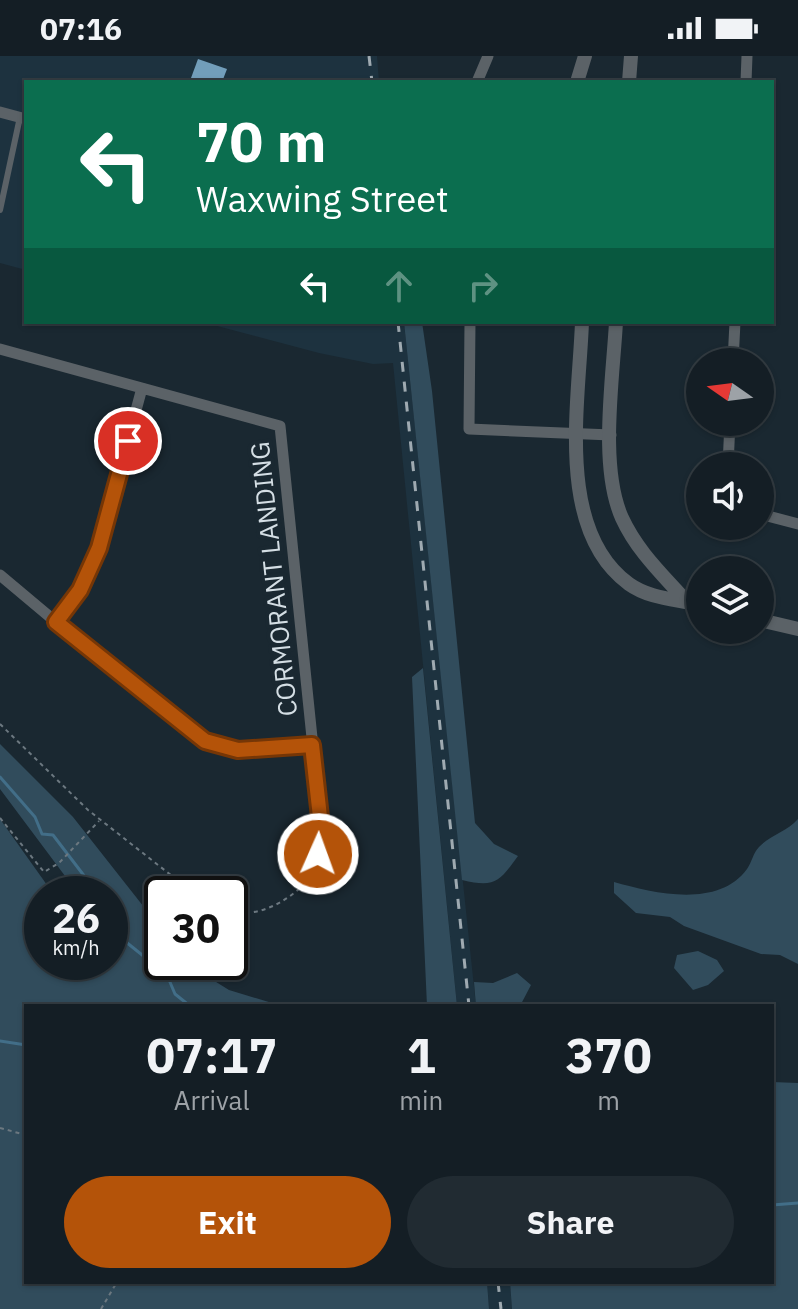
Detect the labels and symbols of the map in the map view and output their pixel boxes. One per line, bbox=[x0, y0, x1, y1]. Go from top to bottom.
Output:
north arrow bbox=[686, 348, 774, 436]
pin bbox=[94, 407, 162, 475]
street label: CORMORANT LANDING bbox=[242, 440, 304, 718]
position arrow bbox=[276, 812, 360, 896]
speed limit sign: 30 bbox=[144, 876, 248, 980]

